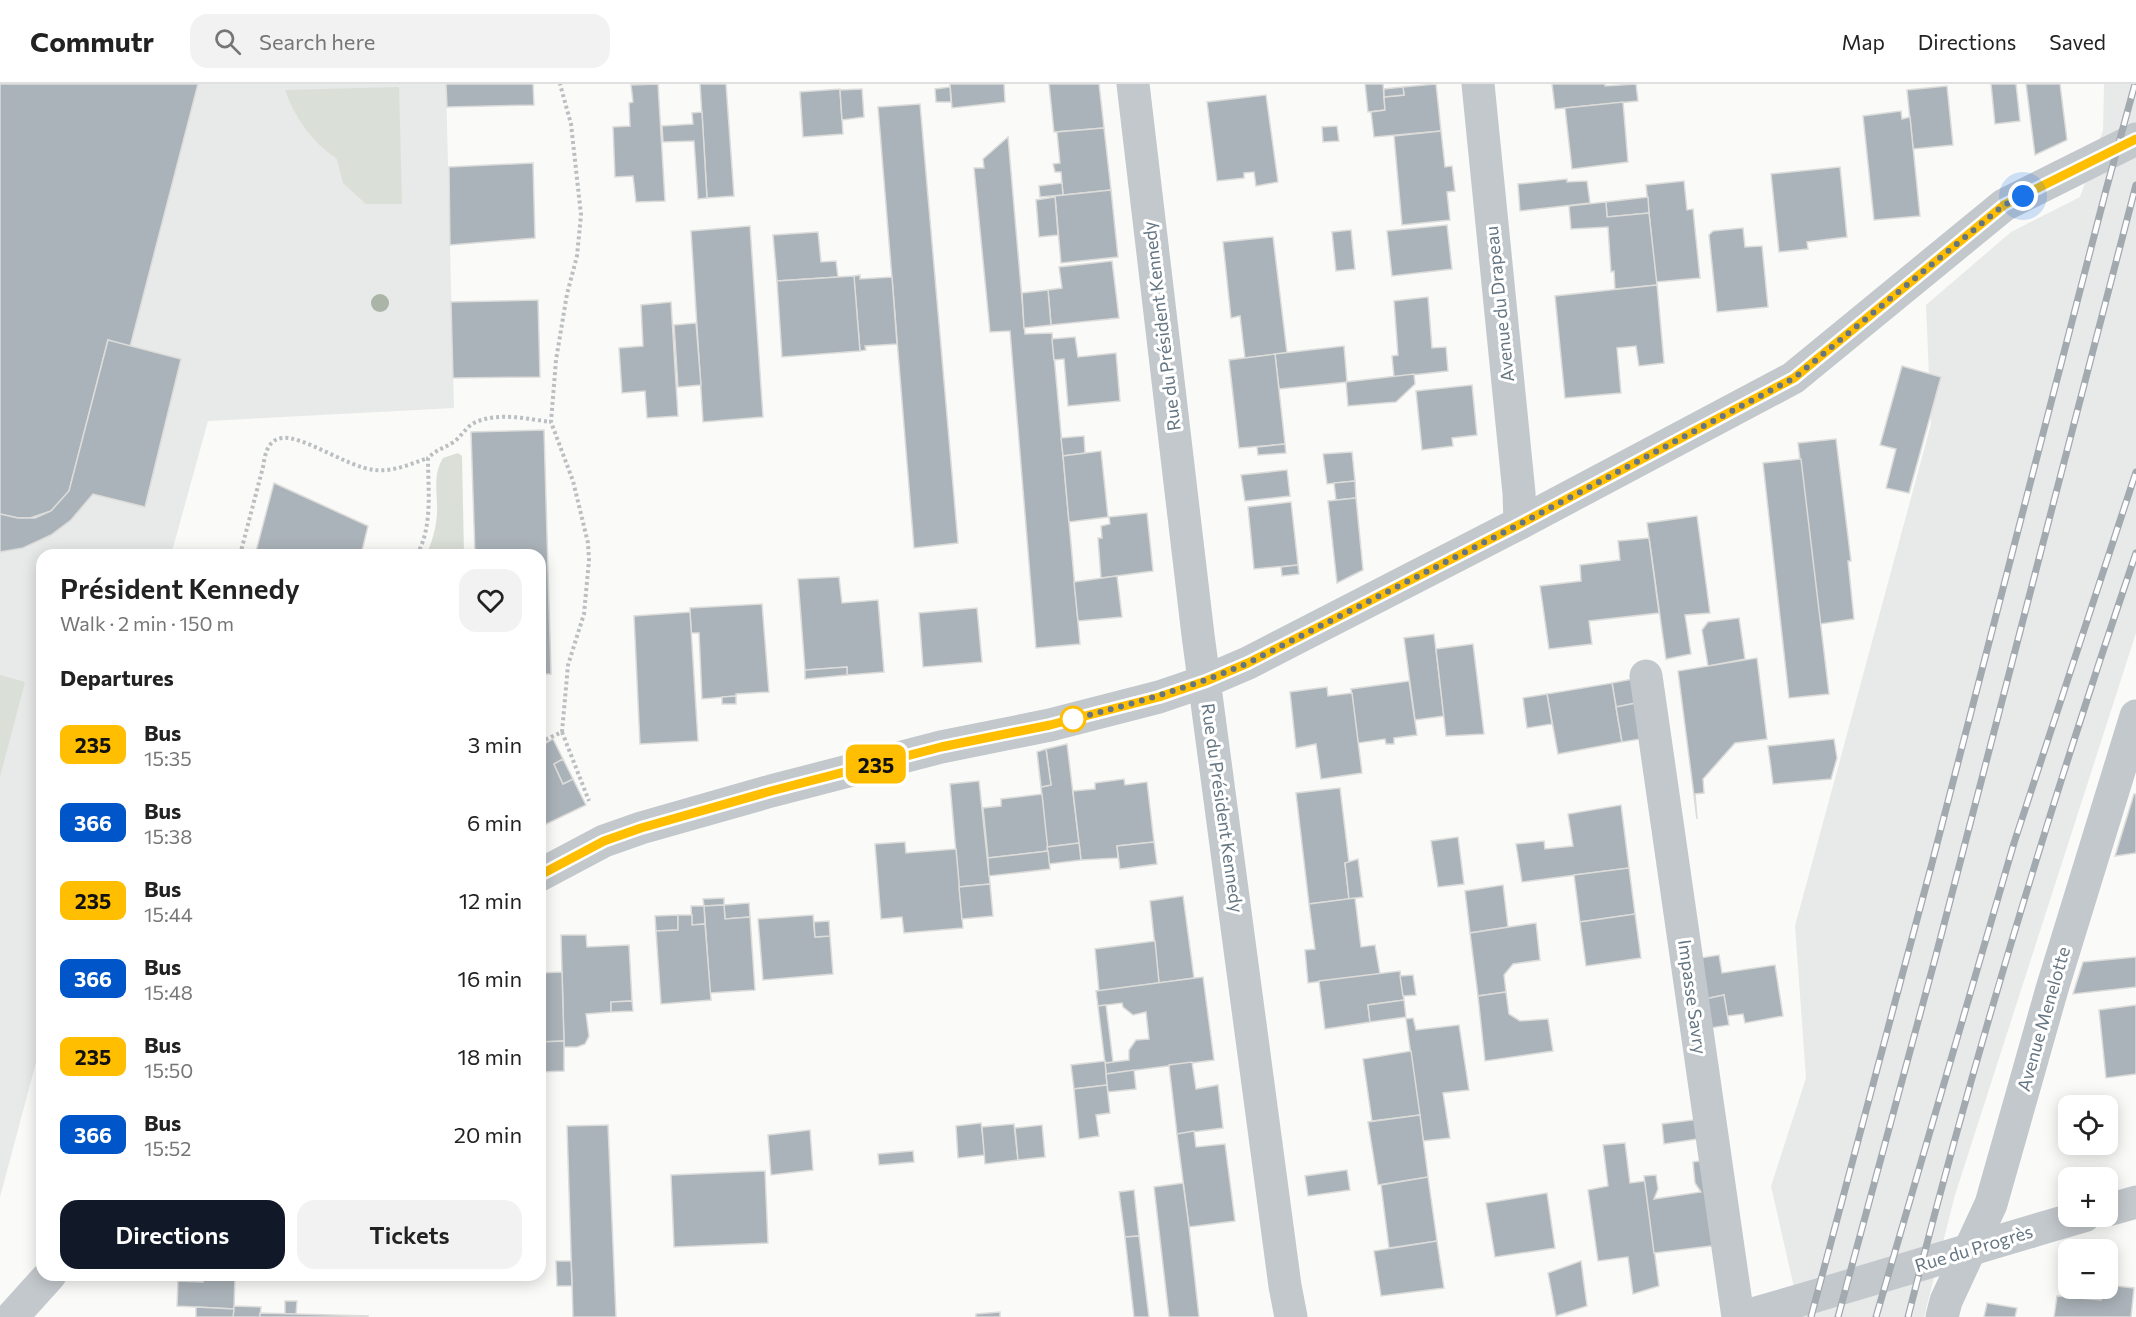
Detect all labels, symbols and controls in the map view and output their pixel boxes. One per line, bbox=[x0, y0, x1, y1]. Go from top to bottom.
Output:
search box bbox=[190, 14, 610, 68]
text: Commutr bbox=[30, 24, 154, 58]
icon: search bbox=[211, 25, 244, 58]
text: Search here bbox=[259, 28, 375, 55]
text: Map bbox=[1842, 29, 1885, 54]
text: Directions bbox=[1918, 29, 2016, 54]
text: Saved bbox=[2049, 29, 2106, 54]
your location bbox=[2008, 181, 2038, 211]
street label: Rue du Président Kennedy bbox=[1137, 220, 1185, 432]
street label: Avenue du Drapeau bbox=[1480, 225, 1518, 383]
button: heart bbox=[459, 569, 522, 632]
text: Président Kennedy bbox=[60, 571, 300, 605]
text: Walk · 2 min · 150 m bbox=[60, 611, 234, 635]
text: Departures bbox=[60, 664, 174, 691]
street label: Rue du Président Kennedy bbox=[1197, 702, 1249, 914]
unlabelled marker bbox=[1060, 706, 1086, 732]
text: Bus bbox=[144, 719, 181, 746]
text: 3 min bbox=[468, 731, 522, 758]
text: 235 bbox=[75, 732, 111, 757]
line badge: 235 bbox=[842, 744, 910, 784]
text: 15:35 bbox=[144, 746, 192, 770]
text: 235 bbox=[858, 752, 894, 777]
text: Bus bbox=[144, 797, 181, 824]
text: 6 min bbox=[467, 809, 522, 836]
text: 366 bbox=[74, 810, 112, 835]
text: 15:38 bbox=[144, 824, 192, 848]
text: Bus bbox=[144, 875, 181, 902]
text: 12 min bbox=[459, 887, 522, 914]
text: 235 bbox=[75, 888, 111, 913]
text: 15:44 bbox=[144, 902, 193, 926]
street label: Impasse Savry bbox=[1674, 938, 1712, 1056]
street label: Avenue Menelotte bbox=[2012, 944, 2074, 1093]
text: Bus bbox=[144, 953, 181, 980]
text: 16 min bbox=[458, 965, 522, 992]
text: 366 bbox=[74, 966, 112, 991]
text: 15:48 bbox=[144, 980, 193, 1004]
text: Bus bbox=[144, 1031, 181, 1058]
text: 18 min bbox=[458, 1043, 522, 1070]
text: 235 bbox=[75, 1044, 111, 1069]
text: 15:50 bbox=[144, 1058, 193, 1082]
map controls bbox=[2058, 1095, 2118, 1299]
button: locate bbox=[2058, 1095, 2118, 1155]
text: Bus bbox=[144, 1109, 181, 1136]
text: 20 min bbox=[454, 1121, 522, 1148]
text: 366 bbox=[74, 1122, 112, 1147]
text: 15:52 bbox=[144, 1136, 191, 1160]
button: + bbox=[2058, 1167, 2118, 1227]
button: Directions bbox=[60, 1200, 285, 1269]
button: Tickets bbox=[297, 1200, 522, 1269]
street label: Rue du Progrès bbox=[1912, 1220, 2035, 1276]
button: − bbox=[2058, 1239, 2118, 1299]

